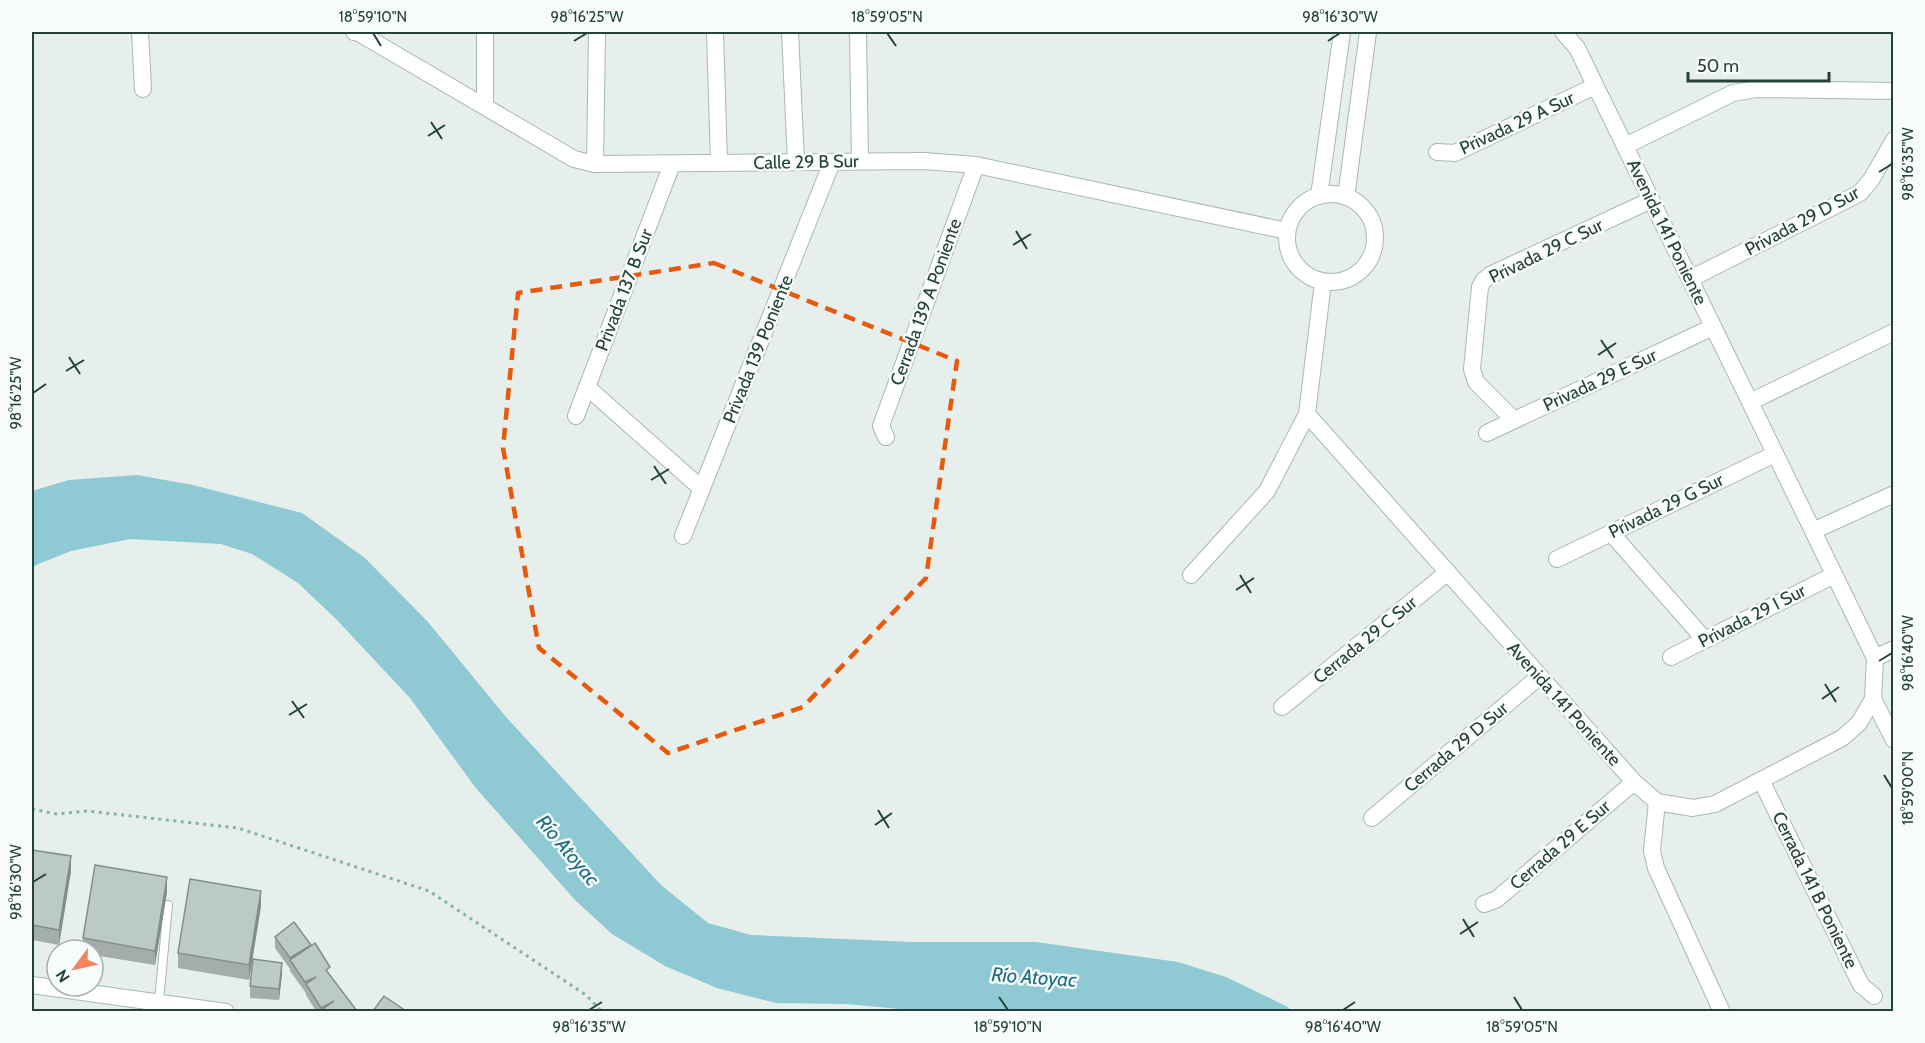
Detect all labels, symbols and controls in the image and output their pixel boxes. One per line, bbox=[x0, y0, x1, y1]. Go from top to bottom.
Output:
text: 18°59'10"N bbox=[339, 8, 407, 26]
text: 98°16'25"W bbox=[551, 8, 624, 26]
text: 18°59'05"N bbox=[851, 8, 923, 26]
text: 98°16'30"W bbox=[1302, 8, 1379, 26]
scale bar bbox=[1688, 45, 1829, 83]
text: 50 m bbox=[1697, 55, 1739, 77]
street label: Privada 29 A Sur bbox=[1456, 87, 1578, 159]
text: 98°16'35"W bbox=[1899, 127, 1917, 201]
street label: Calle 29 B Sur bbox=[753, 150, 859, 174]
street label: Avenida 141 Poniente bbox=[1622, 156, 1712, 308]
street label: Privada 29 D Sur bbox=[1741, 182, 1863, 260]
street label: Privada 29 C Sur bbox=[1485, 214, 1607, 288]
street label: Cerrada 139 A Poniente bbox=[886, 216, 966, 388]
street label: Privada 137 B Sur bbox=[591, 226, 657, 354]
street label: Privada 139 Poniente bbox=[718, 272, 798, 426]
street label: Privada 29 E Sur bbox=[1540, 344, 1661, 416]
text: 98°16'25"W bbox=[7, 356, 25, 429]
street label: Privada 29 G Sur bbox=[1605, 469, 1727, 543]
street label: Privada 29 I Sur bbox=[1695, 579, 1810, 652]
street label: Cerrada 29 C Sur bbox=[1309, 591, 1422, 689]
text: 98°16'40"W bbox=[1899, 614, 1917, 691]
street label: Avenida 141 Poniente bbox=[1503, 637, 1625, 771]
street label: Cerrada 29 D Sur bbox=[1400, 697, 1513, 797]
text: 18°59'00"N bbox=[1899, 751, 1917, 825]
street label: Cerrada 29 E Sur bbox=[1505, 795, 1615, 895]
street label: Cerrada 141 B Poniente bbox=[1767, 808, 1863, 972]
water label: Río Atoyac bbox=[531, 810, 605, 891]
text: 98°16'30"W bbox=[7, 843, 25, 920]
north arrow bbox=[45, 938, 105, 998]
water label: Río Atoyac bbox=[991, 962, 1078, 992]
text: N bbox=[52, 966, 74, 986]
text: 98°16'35"W bbox=[552, 1018, 626, 1036]
text: 18°59'10"N bbox=[974, 1018, 1042, 1036]
text: 98°16'40"W bbox=[1305, 1018, 1382, 1036]
text: 18°59'05"N bbox=[1486, 1018, 1558, 1036]

